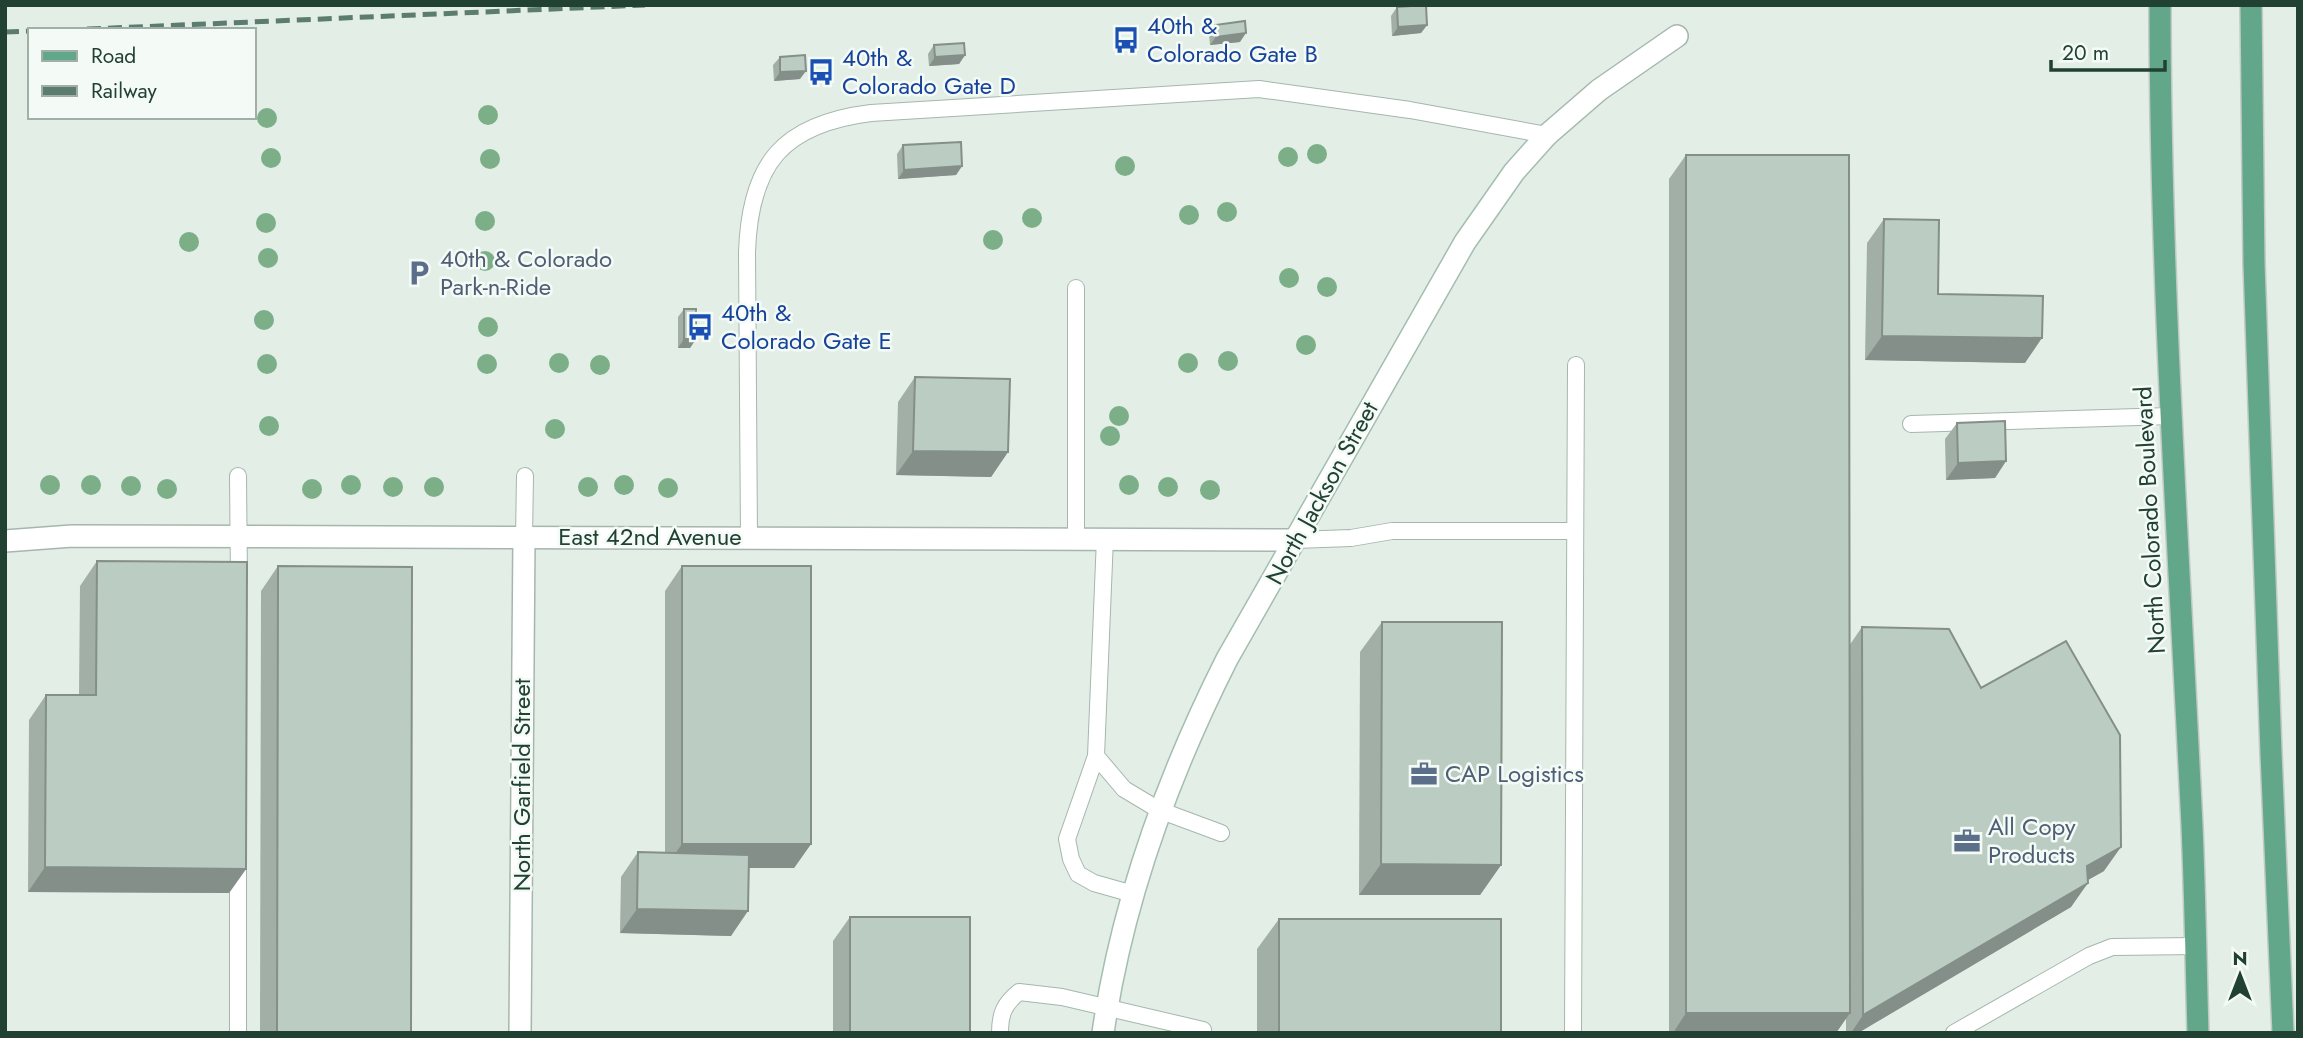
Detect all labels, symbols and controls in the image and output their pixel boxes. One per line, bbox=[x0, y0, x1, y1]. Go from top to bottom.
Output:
place label: 40th & Colorado Gate B bbox=[1147, 8, 1318, 71]
bus stop icon: 40th & Colorado Gate B bbox=[1111, 25, 1141, 55]
legend bbox=[28, 28, 256, 119]
scale bar bbox=[2051, 28, 2165, 72]
text: 20 m bbox=[2062, 38, 2109, 68]
place label: 40th & Colorado Gate D bbox=[842, 40, 1016, 103]
text: Road bbox=[91, 41, 136, 71]
bus stop icon: 40th & Colorado Gate D bbox=[806, 57, 836, 87]
text: Railway bbox=[91, 76, 157, 106]
place label: 40th & Colorado Park-n-Ride bbox=[440, 241, 612, 304]
parking icon: 40th & Colorado Park-n-Ride bbox=[404, 258, 434, 288]
place label: 40th & Colorado Gate E bbox=[721, 295, 892, 358]
bus stop icon: 40th & Colorado Gate E bbox=[685, 312, 715, 342]
street label: North Colorado Boulevard bbox=[2125, 385, 2174, 655]
street label: North Jackson Street bbox=[1257, 395, 1387, 591]
street label: East 42nd Avenue bbox=[558, 519, 742, 554]
street label: North Garfield Street bbox=[504, 678, 539, 892]
place label: CAP Logistics bbox=[1445, 756, 1584, 791]
office icon: CAP Logistics bbox=[1409, 759, 1439, 789]
place label: All Copy Products bbox=[1988, 809, 2076, 872]
office icon: All Copy Products bbox=[1952, 826, 1982, 856]
north arrow bbox=[2205, 940, 2275, 1010]
text: N bbox=[2232, 945, 2248, 972]

